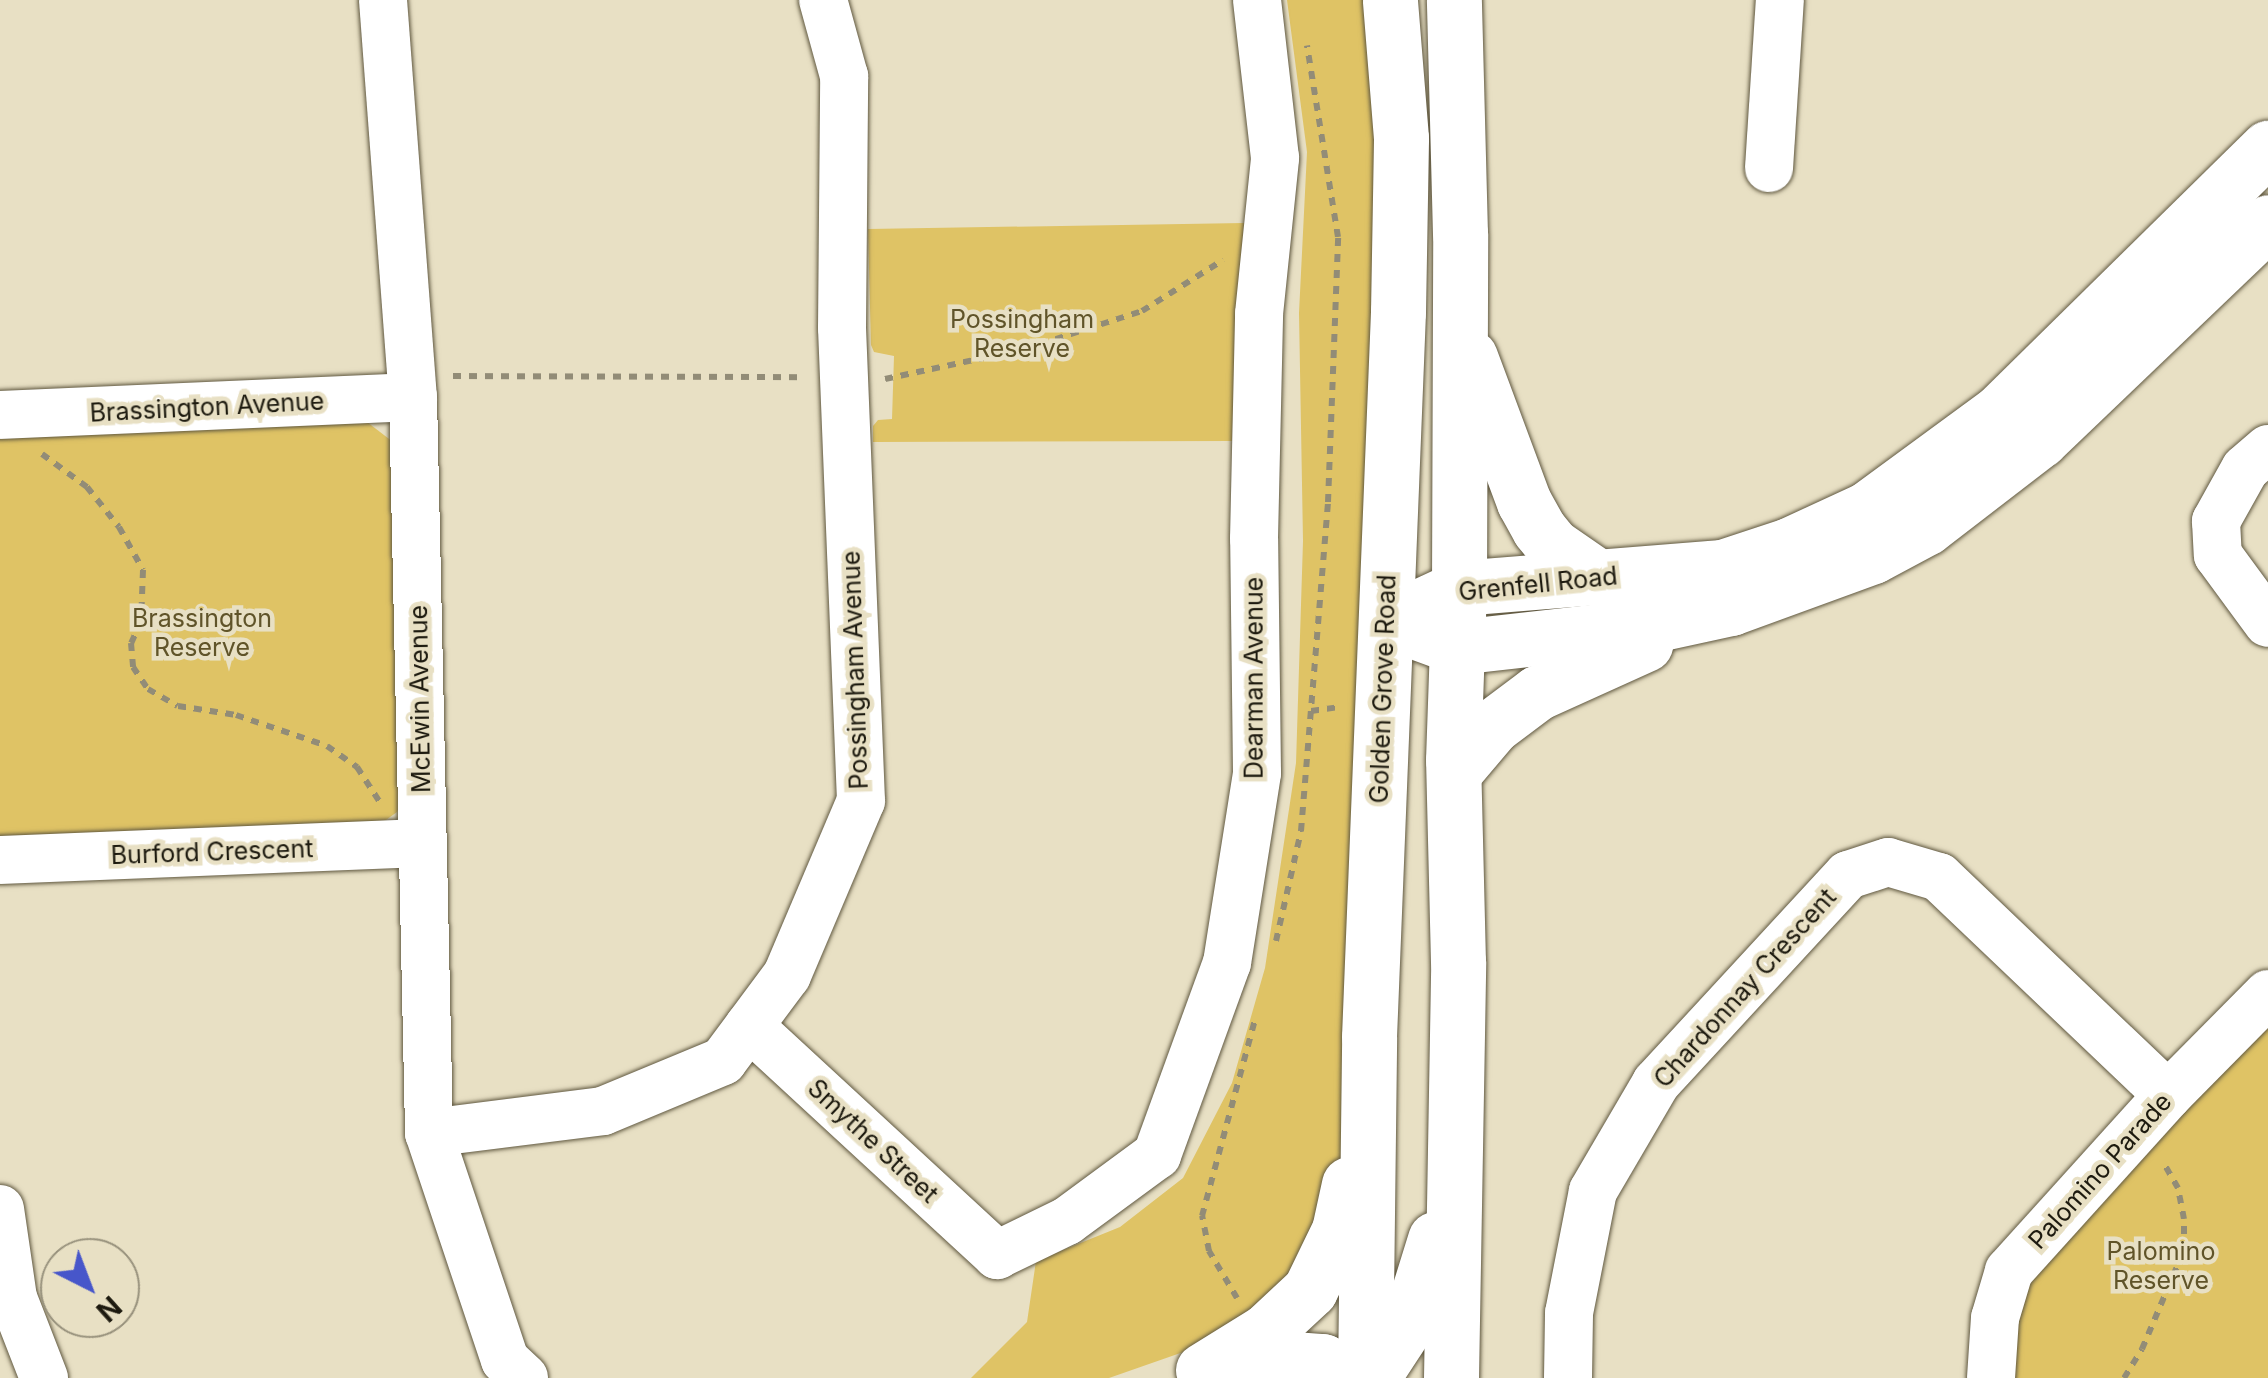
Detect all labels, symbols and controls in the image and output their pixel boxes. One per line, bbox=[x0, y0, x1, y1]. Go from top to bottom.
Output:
park label: Possingham Reserve bbox=[950, 305, 1094, 364]
street label: Brassington Avenue bbox=[89, 386, 325, 428]
street label: Possingham Avenue bbox=[836, 550, 874, 790]
street label: Grenfell Road bbox=[1457, 561, 1619, 607]
street label: Golden Grove Road bbox=[1364, 574, 1402, 804]
street label: Dearman Avenue bbox=[1239, 577, 1269, 779]
park label: Brassington Reserve bbox=[132, 604, 272, 663]
street label: McEwin Avenue bbox=[403, 605, 437, 793]
street label: Burford Crescent bbox=[110, 833, 314, 871]
street label: Chardonnay Crescent bbox=[1648, 882, 1842, 1094]
street label: Smythe Street bbox=[802, 1073, 944, 1209]
street label: Palomino Parade bbox=[2022, 1087, 2178, 1255]
park label: Palomino Reserve bbox=[2107, 1237, 2215, 1296]
north arrow bbox=[40, 1238, 140, 1338]
text: N bbox=[89, 1289, 128, 1329]

